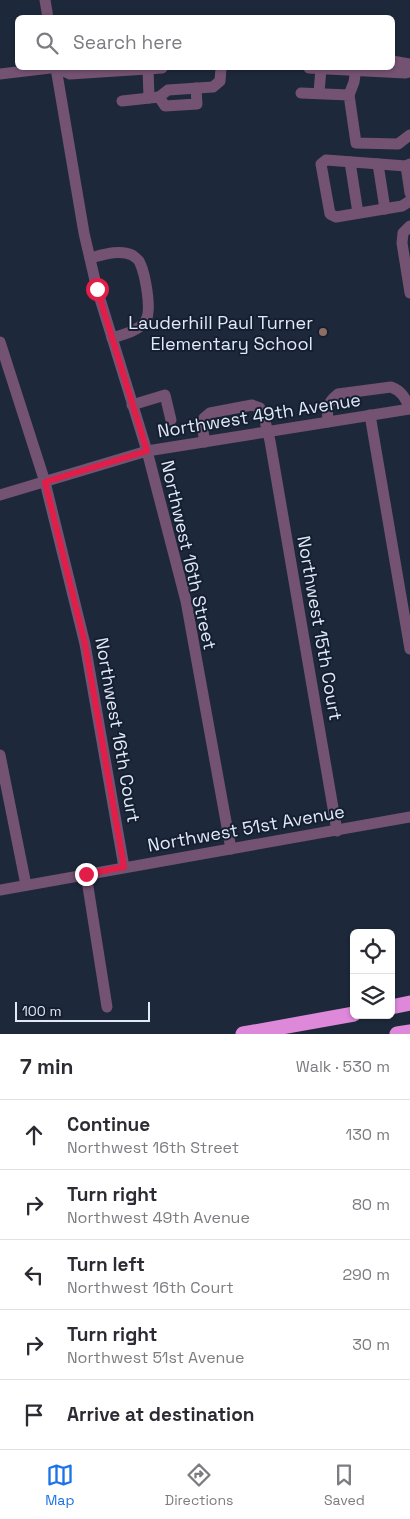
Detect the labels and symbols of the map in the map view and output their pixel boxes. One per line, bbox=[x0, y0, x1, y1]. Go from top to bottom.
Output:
route start bbox=[86, 278, 109, 301]
place label: Lauderhill Paul Turner Elementary School bbox=[128, 311, 313, 355]
marker: Lauderhill Paul Turner Elementary School bbox=[317, 326, 329, 338]
street label: Northwest 49th Avenue bbox=[156, 388, 362, 442]
street label: Northwest 16th Street bbox=[156, 458, 222, 652]
street label: Northwest 15th Court bbox=[292, 534, 348, 722]
street label: Northwest 16th Court bbox=[90, 636, 146, 824]
street label: Northwest 51st Avenue bbox=[146, 799, 346, 857]
route end bbox=[75, 863, 98, 886]
scale bar bbox=[15, 999, 150, 1022]

